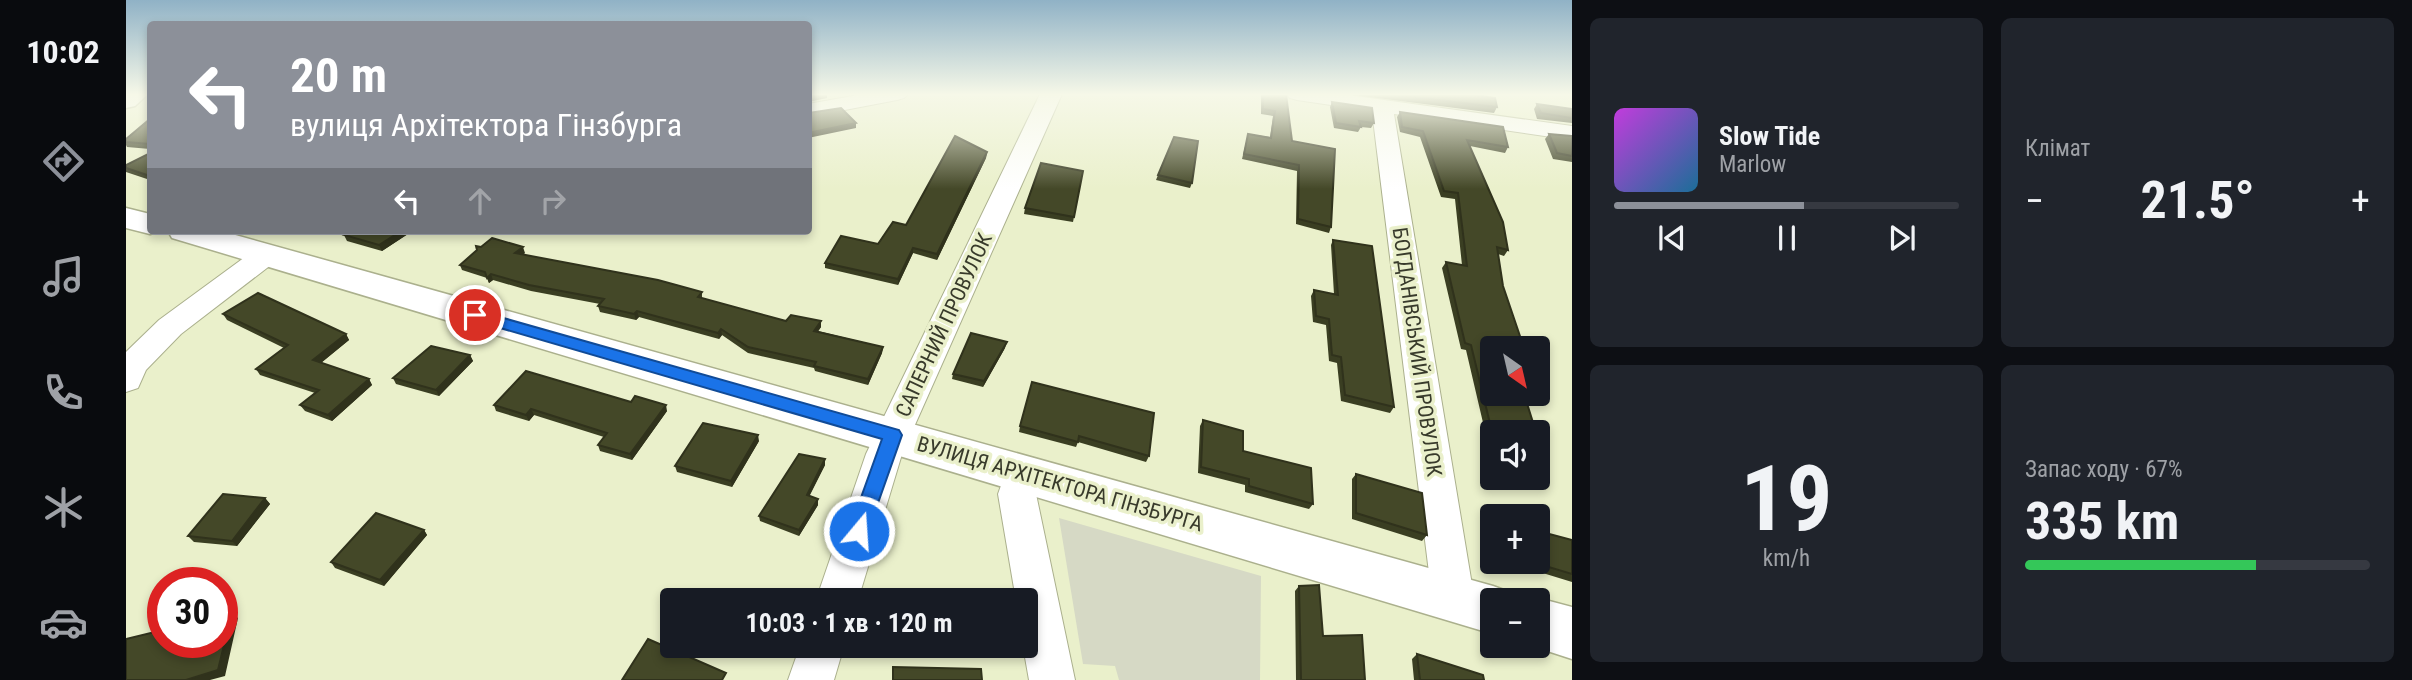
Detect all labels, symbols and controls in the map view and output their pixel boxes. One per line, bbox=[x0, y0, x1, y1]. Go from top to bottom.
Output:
text: 10:02 bbox=[26, 33, 100, 71]
text: 20 m bbox=[290, 47, 387, 104]
icon: left bbox=[175, 49, 266, 140]
text: вулиця Архітектора Гінзбурга bbox=[290, 106, 682, 144]
text: Slow Tide bbox=[1719, 121, 1820, 151]
text: Клімат bbox=[2025, 135, 2090, 162]
icon: directions bbox=[39, 137, 88, 186]
text: Marlow bbox=[1719, 151, 1786, 178]
text: 21.5° bbox=[2140, 170, 2255, 231]
text: − bbox=[2025, 179, 2044, 223]
text: + bbox=[2351, 179, 2370, 223]
icon: left bbox=[388, 182, 426, 220]
icon: ahead bbox=[461, 182, 499, 220]
icon: right bbox=[534, 182, 572, 220]
icon: previous bbox=[1653, 219, 1691, 257]
icon: pause bbox=[1768, 219, 1806, 257]
icon: next bbox=[1883, 219, 1921, 257]
street label: БОГДАНІВСЬКИЙ ПРОВУЛОК bbox=[1388, 226, 1446, 478]
street label: САПЕРНИЙ ПРОВУЛОК bbox=[891, 229, 997, 421]
icon: music bbox=[39, 252, 88, 301]
pin bbox=[445, 285, 505, 345]
icon: arrive bbox=[456, 296, 494, 334]
north arrow bbox=[1480, 336, 1550, 406]
map controls bbox=[1480, 336, 1550, 658]
icon: phone bbox=[39, 368, 88, 417]
button: sound bbox=[1480, 420, 1550, 490]
street label: ВУЛИЦЯ АРХІТЕКТОРА ГІНЗБУРГА bbox=[914, 432, 1206, 536]
text: 19 bbox=[1741, 446, 1832, 552]
text: Запас ходу · 67% bbox=[2025, 456, 2183, 483]
icon: climate bbox=[39, 483, 88, 532]
text: 335 km bbox=[2025, 491, 2179, 552]
position arrow bbox=[822, 494, 896, 568]
button: + bbox=[1480, 504, 1550, 574]
text: km/h bbox=[1763, 545, 1810, 572]
speed limit sign: 30 bbox=[147, 567, 238, 658]
button: − bbox=[1480, 588, 1550, 658]
icon: car bbox=[39, 598, 88, 647]
text: 10:03 · 1 хв · 120 m bbox=[746, 608, 952, 638]

